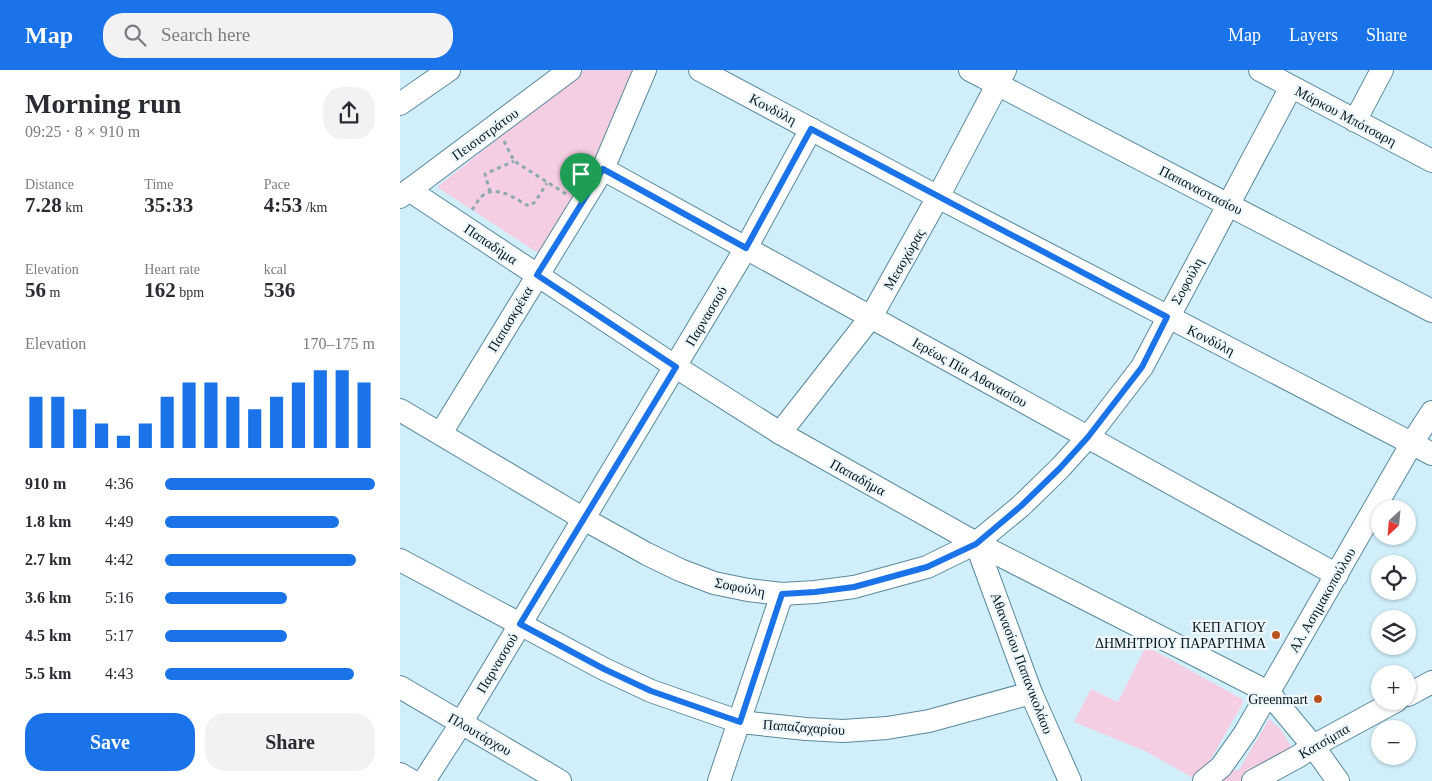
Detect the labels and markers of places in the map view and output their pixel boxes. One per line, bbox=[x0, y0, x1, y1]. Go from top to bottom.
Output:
pin bbox=[560, 153, 602, 204]
place label: ΚΕΠ ΑΓΙΟΥ ΔΗΜΗΤΡΙΟΥ ΠΑΡΑΡΤΗΜΑ bbox=[1095, 620, 1267, 651]
marker: ΚΕΠ ΑΓΙΟΥ ΔΗΜΗΤΡΙΟΥ ΠΑΡΑΡΤΗΜΑ bbox=[1270, 629, 1282, 641]
place label: Greenmart bbox=[1248, 692, 1308, 707]
marker: Greenmart bbox=[1312, 693, 1324, 705]

